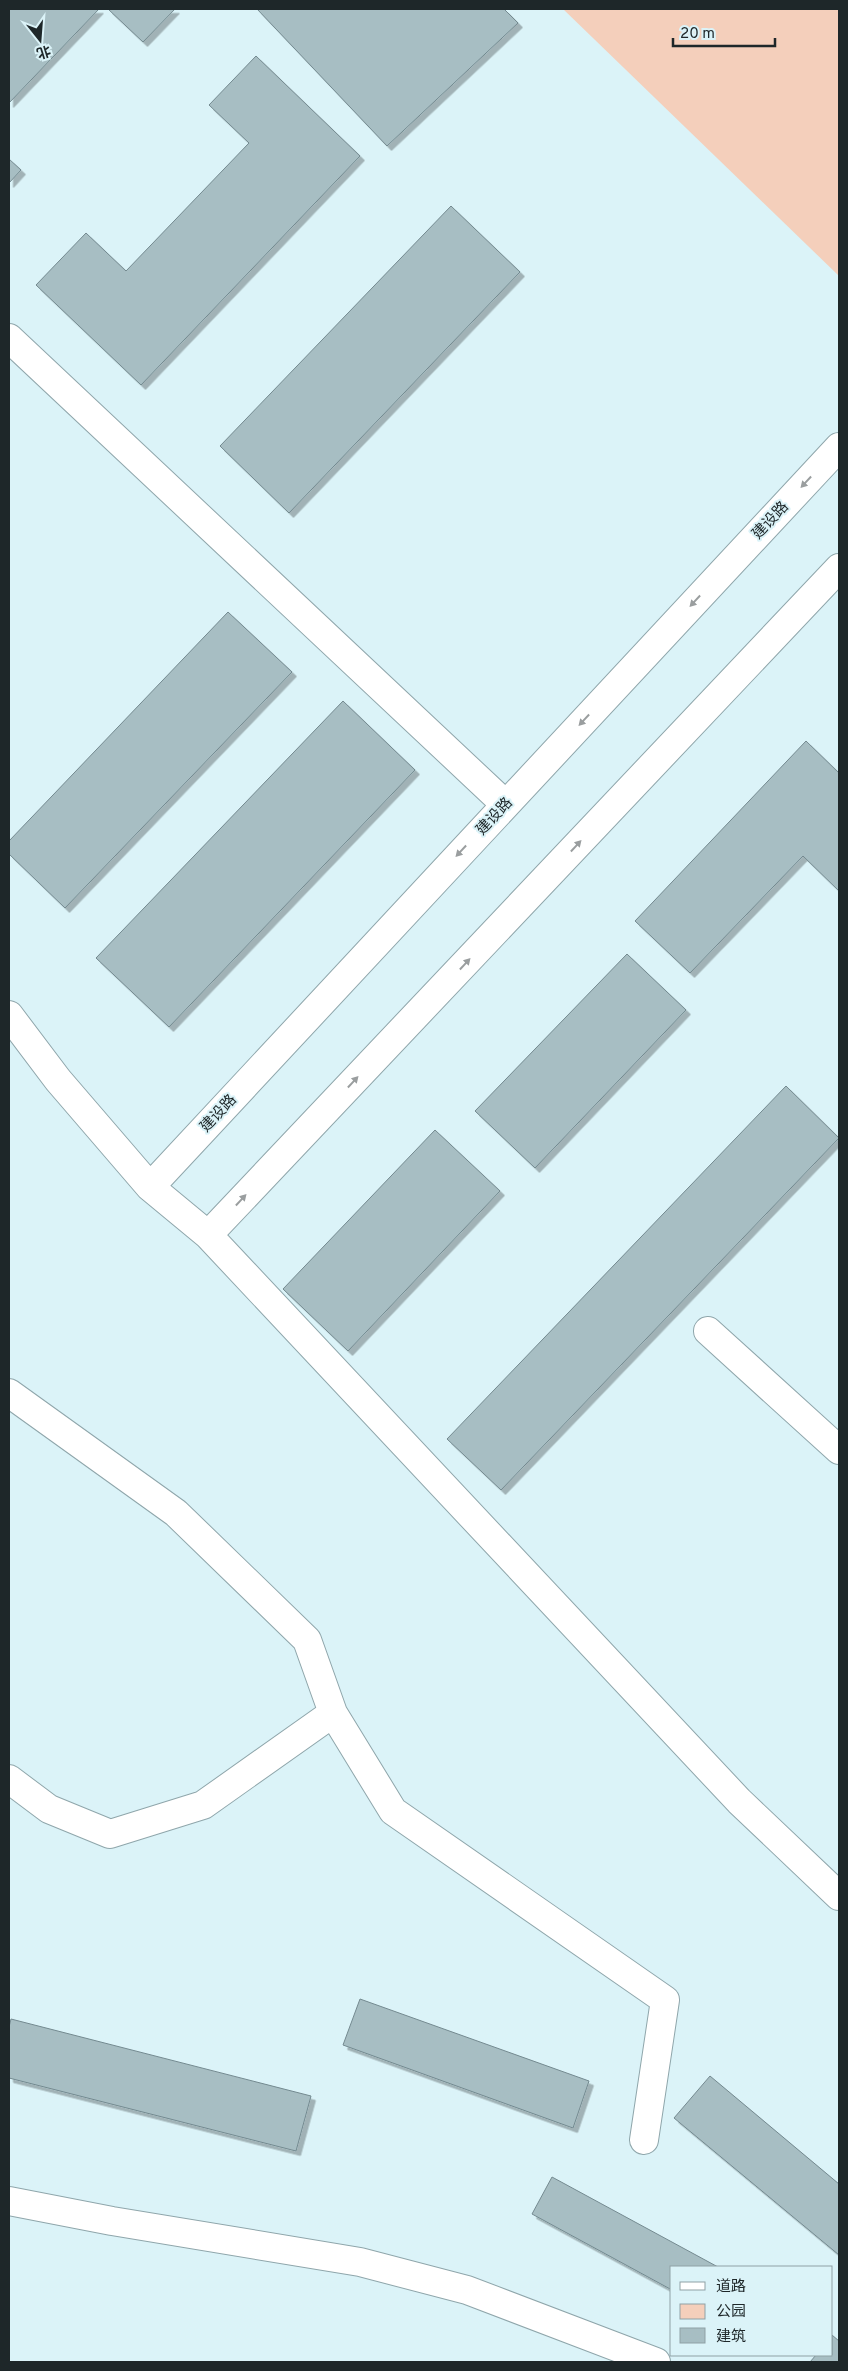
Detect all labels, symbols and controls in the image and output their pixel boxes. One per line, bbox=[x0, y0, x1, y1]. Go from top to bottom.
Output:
north arrow bbox=[15, 15, 65, 65]
scale bar bbox=[673, 15, 776, 47]
text: 20 m bbox=[680, 25, 715, 44]
text: 北 bbox=[34, 41, 53, 61]
one-way arrow bbox=[800, 476, 812, 488]
street label: 建设路 bbox=[749, 498, 793, 544]
one-way arrow bbox=[689, 595, 701, 607]
one-way arrow bbox=[578, 713, 590, 725]
street label: 建设路 bbox=[473, 794, 517, 840]
one-way arrow bbox=[570, 840, 582, 852]
one-way arrow bbox=[455, 845, 467, 857]
one-way arrow bbox=[459, 958, 471, 970]
one-way arrow bbox=[347, 1076, 359, 1088]
street label: 建设路 bbox=[197, 1091, 241, 1137]
one-way arrow bbox=[235, 1194, 247, 1206]
legend bbox=[670, 2266, 833, 2356]
text: 道路 bbox=[716, 2278, 746, 2297]
text: 公园 bbox=[716, 2303, 746, 2322]
text: 建筑 bbox=[716, 2328, 746, 2347]

